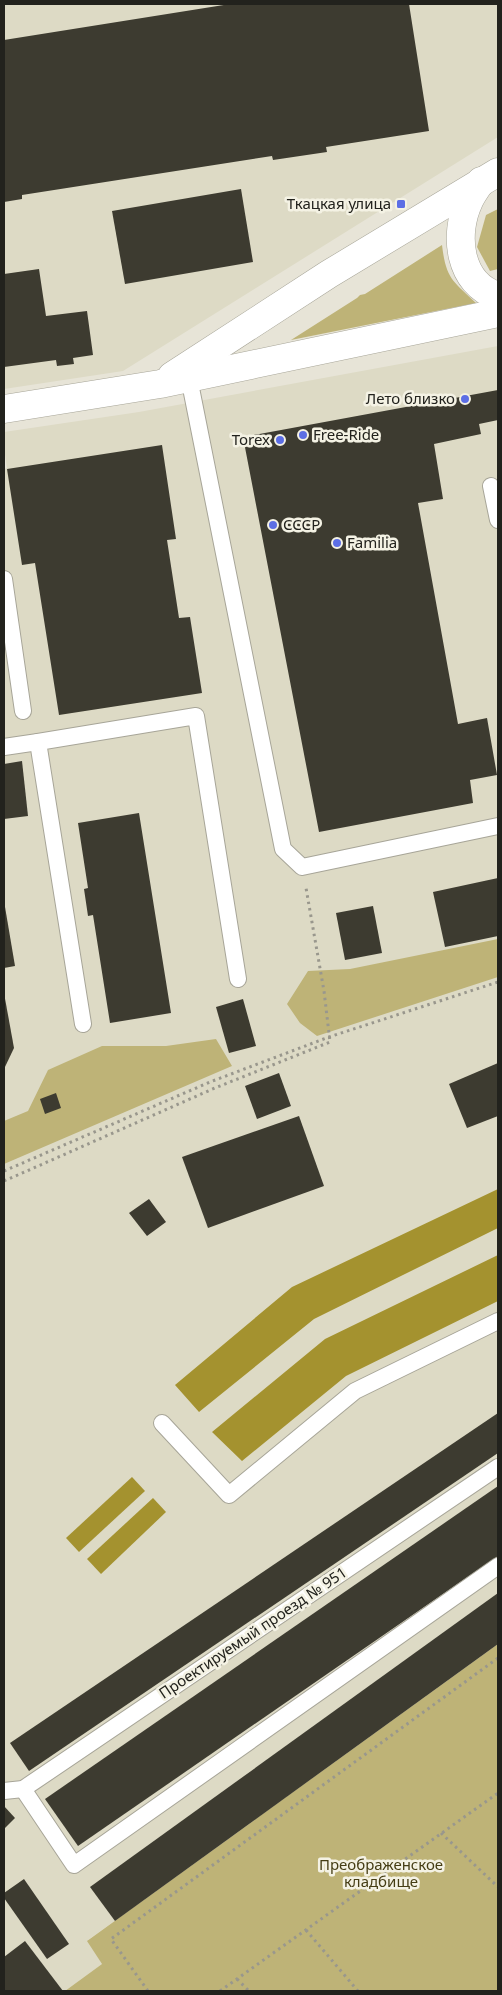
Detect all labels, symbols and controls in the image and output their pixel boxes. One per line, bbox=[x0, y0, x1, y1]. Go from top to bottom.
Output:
place label: Ткацкая улица bbox=[287, 193, 391, 213]
marker: Ткацкая улица bbox=[395, 198, 407, 210]
place label: Лето близко bbox=[366, 388, 455, 408]
marker: Лето близко bbox=[459, 393, 471, 405]
place label: Free-Ride bbox=[313, 424, 379, 444]
place label: Torex bbox=[232, 429, 270, 449]
marker: Free-Ride bbox=[297, 429, 309, 441]
marker: Torex bbox=[274, 434, 286, 446]
place label: СССР bbox=[283, 514, 320, 534]
marker: СССР bbox=[267, 519, 279, 531]
place label: Familia bbox=[347, 532, 397, 552]
marker: Familia bbox=[331, 537, 343, 549]
street label: Проектируемый проезд № 951 bbox=[155, 1562, 350, 1703]
park label: Преображенское кладбище bbox=[319, 1854, 443, 1891]

